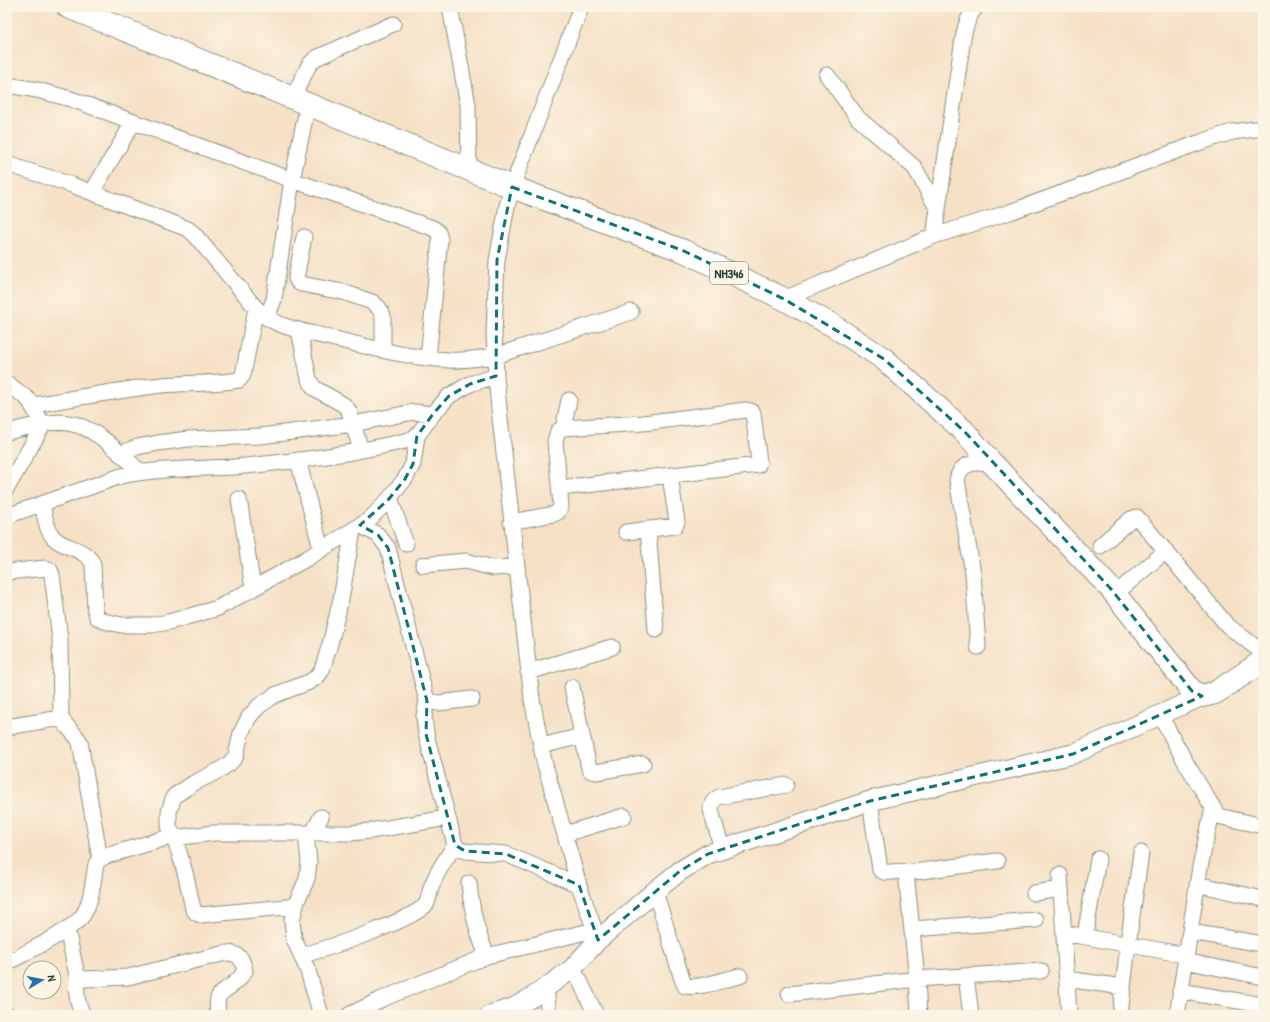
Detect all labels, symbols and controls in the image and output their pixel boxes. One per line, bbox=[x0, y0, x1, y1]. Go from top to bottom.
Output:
road number: NH346 bbox=[710, 262, 748, 284]
north arrow bbox=[22, 960, 62, 1000]
text: N bbox=[44, 974, 59, 983]

